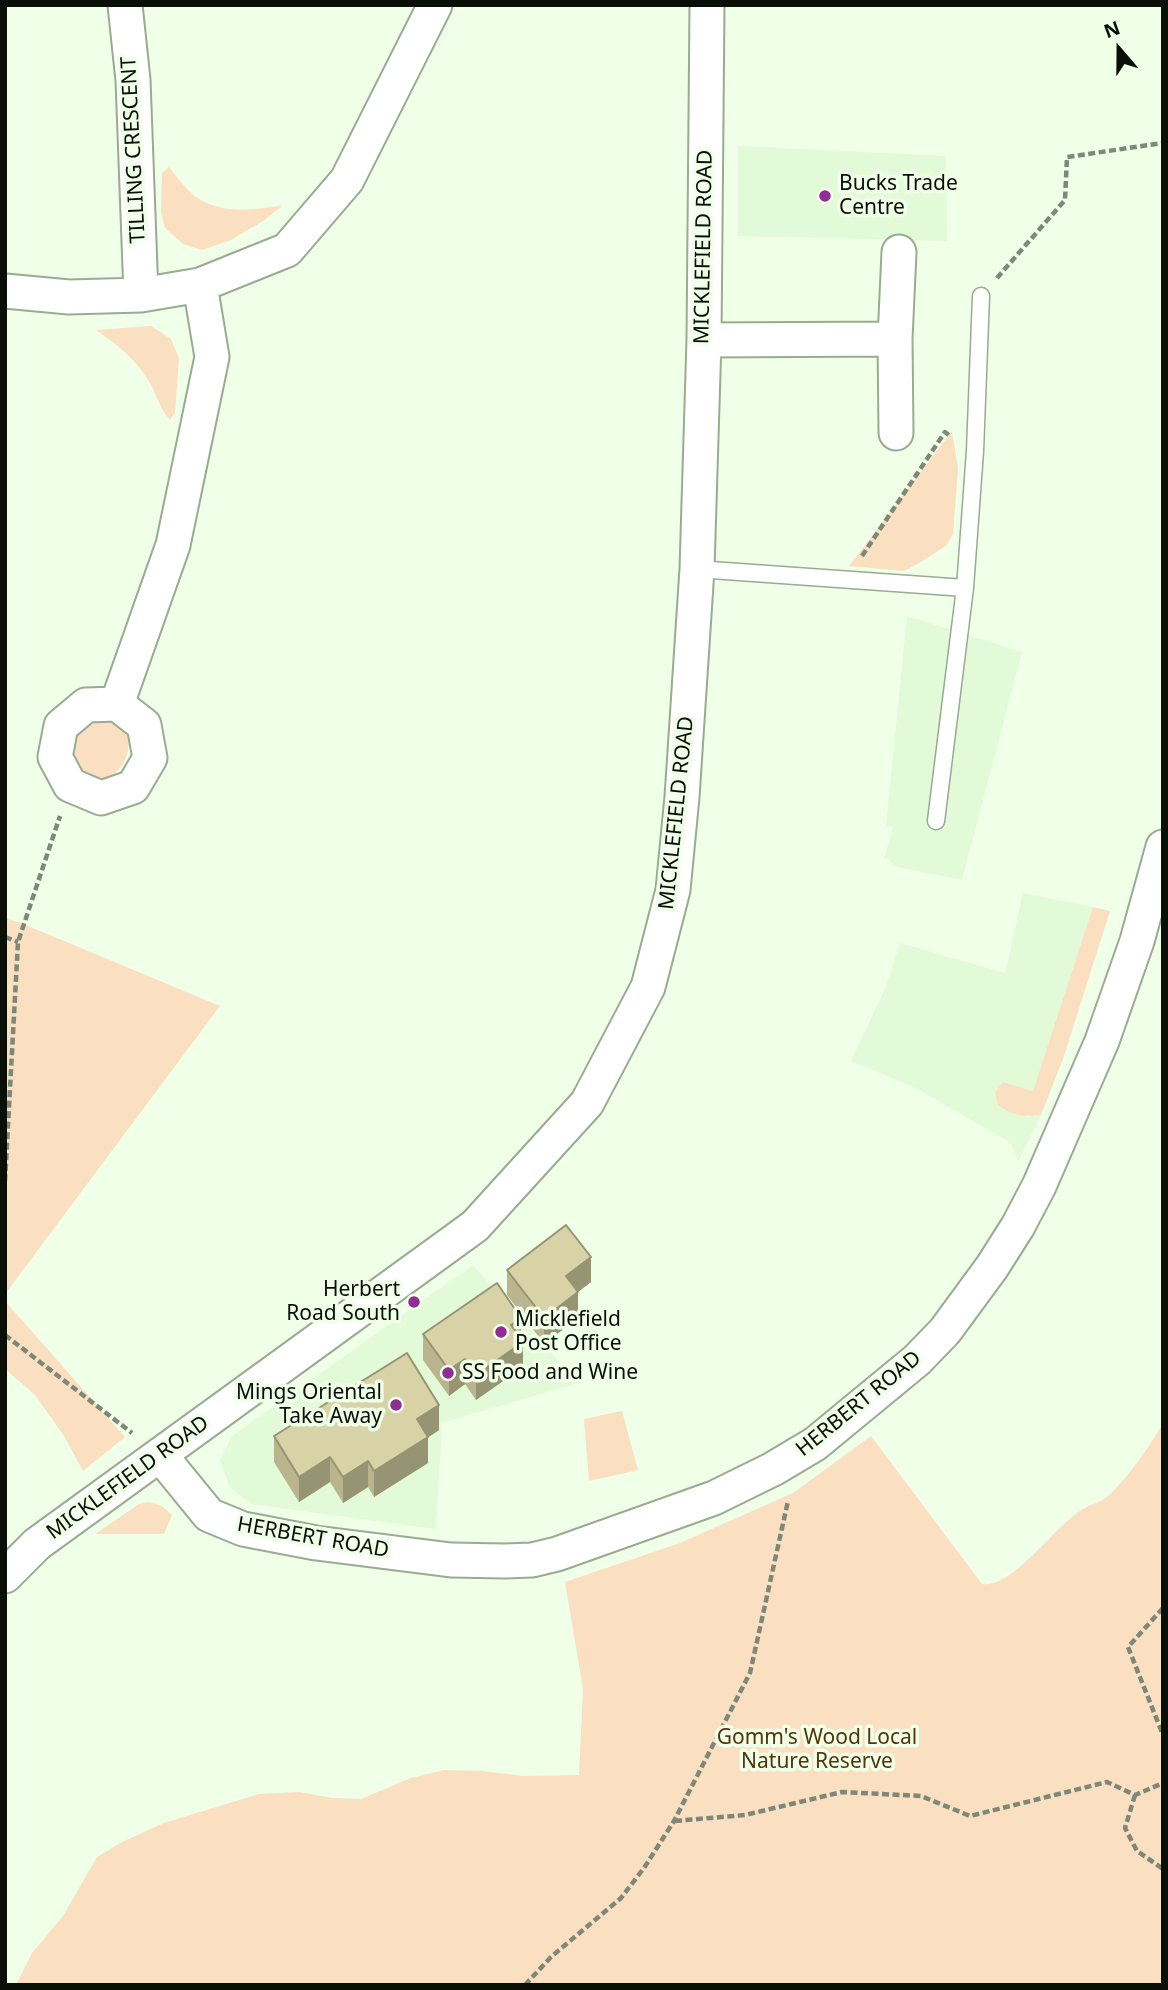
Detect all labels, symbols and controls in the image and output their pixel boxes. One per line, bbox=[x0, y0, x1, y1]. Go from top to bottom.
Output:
north arrow bbox=[1084, 14, 1154, 84]
text: N bbox=[1100, 14, 1124, 44]
street label: TILLING CRESCENT bbox=[117, 56, 151, 244]
street label: MICKLEFIELD ROAD bbox=[690, 150, 718, 344]
place label: Bucks Trade Centre bbox=[839, 171, 958, 221]
marker: Bucks Trade Centre bbox=[817, 188, 833, 204]
street label: MICKLEFIELD ROAD bbox=[654, 715, 700, 911]
place label: Herbert Road South bbox=[286, 1277, 400, 1327]
marker: Herbert Road South bbox=[406, 1294, 422, 1310]
place label: Micklefield Post Office bbox=[515, 1307, 622, 1357]
marker: Micklefield Post Office bbox=[493, 1324, 509, 1340]
street label: HERBERT ROAD bbox=[791, 1346, 927, 1462]
place label: SS Food and Wine bbox=[462, 1360, 638, 1386]
marker: SS Food and Wine bbox=[440, 1365, 456, 1381]
place label: Mings Oriental Take Away bbox=[236, 1380, 382, 1430]
marker: Mings Oriental Take Away bbox=[388, 1397, 404, 1413]
street label: MICKLEFIELD ROAD bbox=[42, 1411, 214, 1545]
street label: HERBERT ROAD bbox=[235, 1512, 391, 1564]
park label: Gomm's Wood Local Nature Reserve bbox=[717, 1725, 917, 1775]

